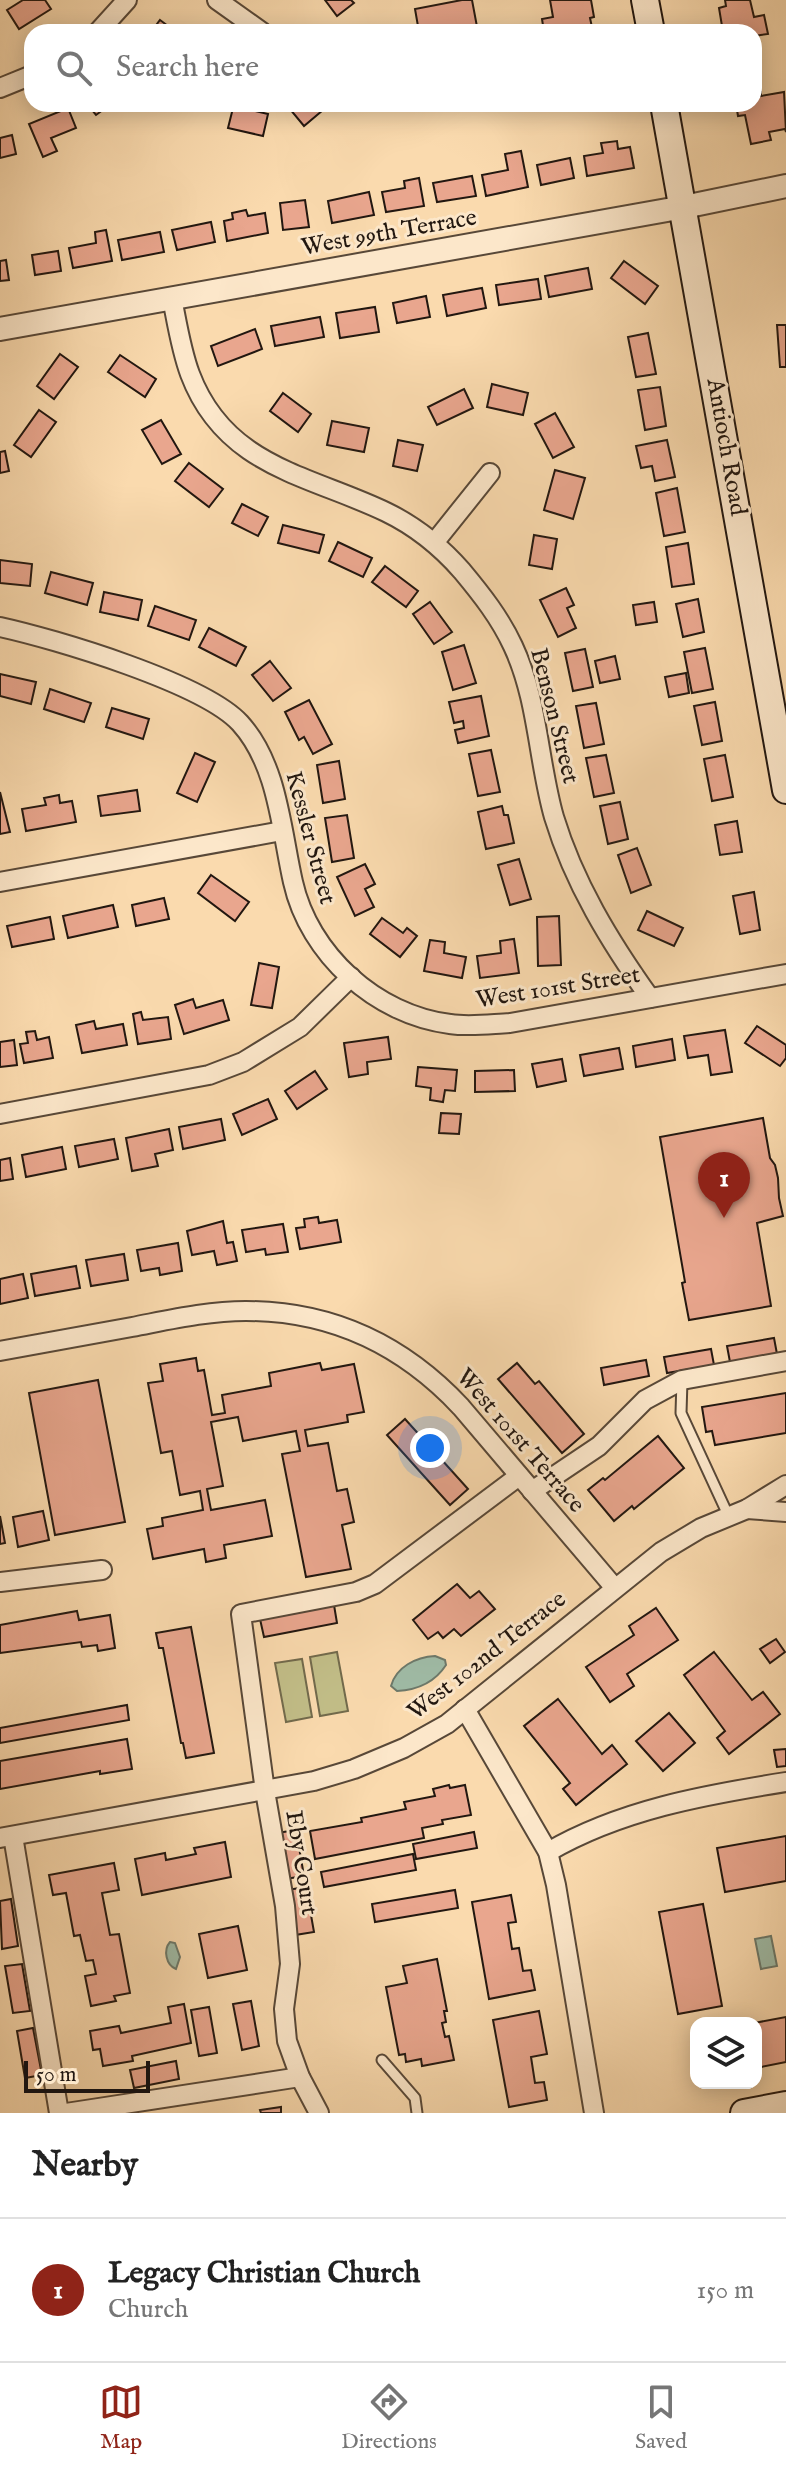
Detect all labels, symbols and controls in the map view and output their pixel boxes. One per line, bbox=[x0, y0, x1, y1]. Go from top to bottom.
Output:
search box bbox=[24, 24, 762, 112]
icon: search bbox=[52, 46, 96, 90]
text: Search here bbox=[116, 49, 259, 87]
street label: West 99th Terrace bbox=[299, 202, 479, 264]
street label: Antioch Road bbox=[698, 375, 753, 518]
street label: Benson Street bbox=[522, 645, 586, 787]
street label: Kessler Street bbox=[277, 768, 343, 908]
street label: West 101st Street bbox=[474, 960, 642, 1016]
pin: 1 bbox=[698, 1152, 750, 1218]
street label: West 101st Terrace bbox=[449, 1362, 591, 1520]
your location bbox=[410, 1428, 450, 1468]
street label: West 102nd Terrace bbox=[401, 1584, 573, 1728]
street label: Eby Court bbox=[277, 1808, 325, 1918]
map controls bbox=[690, 2017, 762, 2089]
button: layers bbox=[690, 2017, 762, 2089]
scale bar bbox=[24, 2057, 150, 2093]
text: 50 m bbox=[36, 2061, 77, 2089]
text: Nearby bbox=[32, 2144, 138, 2187]
text: Legacy Christian Church bbox=[108, 2255, 420, 2293]
text: 1 bbox=[53, 2274, 63, 2307]
text: 150 m bbox=[696, 2274, 754, 2307]
text: Church bbox=[108, 2293, 188, 2326]
tab: Map bbox=[99, 2380, 143, 2456]
tab: Directions bbox=[341, 2380, 437, 2456]
tab: Saved bbox=[635, 2380, 687, 2456]

